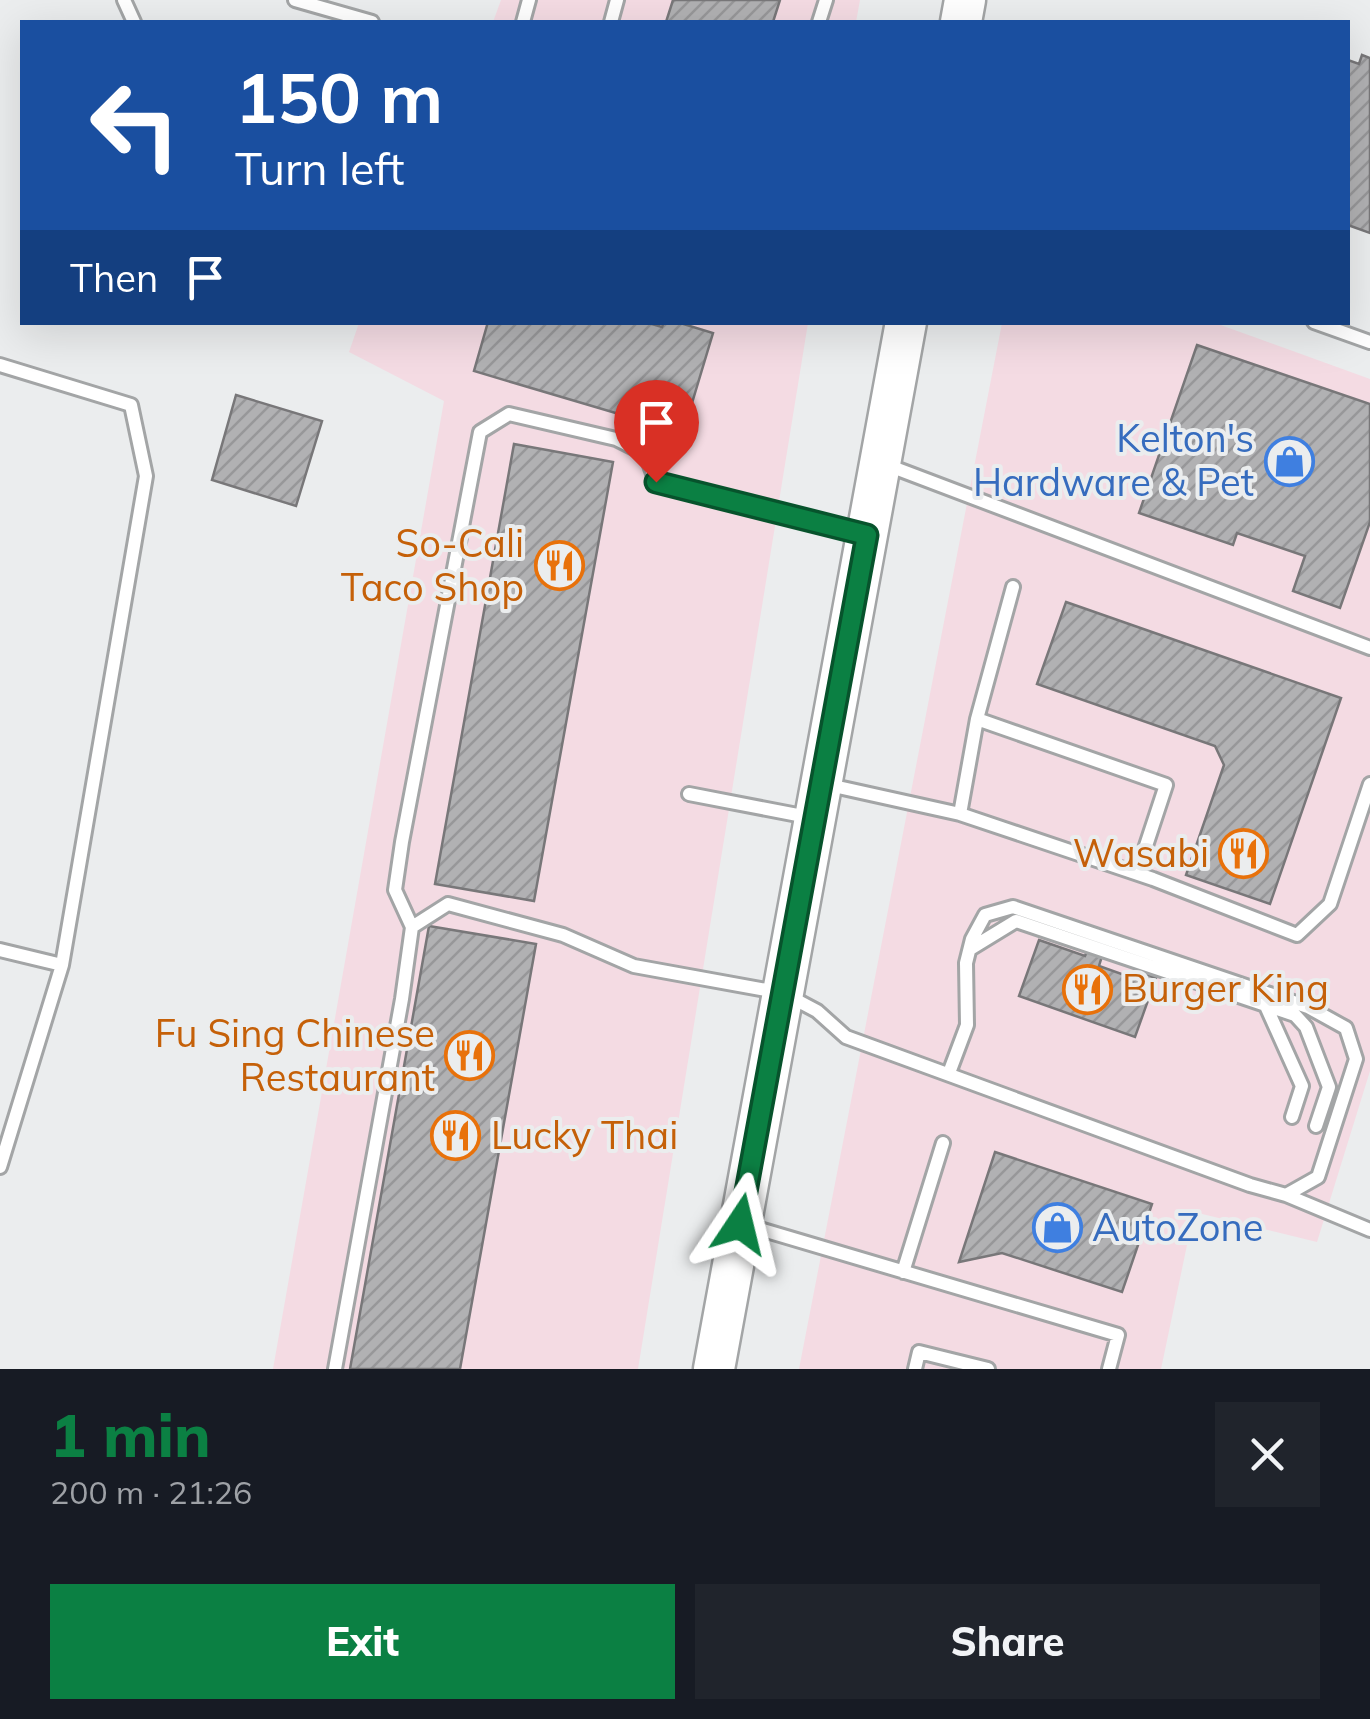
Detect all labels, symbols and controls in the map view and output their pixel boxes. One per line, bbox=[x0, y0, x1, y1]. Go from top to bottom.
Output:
text: 150 m bbox=[235, 53, 443, 141]
icon: left bbox=[70, 60, 200, 190]
text: Turn left bbox=[235, 140, 404, 196]
icon: arrive bbox=[178, 250, 233, 305]
text: Then bbox=[70, 254, 158, 302]
pin bbox=[614, 380, 699, 483]
icon: arrive bbox=[629, 395, 684, 450]
place label: Kelton's Hardware & Pet bbox=[973, 414, 1254, 506]
shop icon: Kelton's Hardware & Pet bbox=[1263, 435, 1315, 487]
place label: So-Cali Taco Shop bbox=[341, 519, 524, 611]
restaurant icon: So-Cali Taco Shop bbox=[533, 540, 585, 592]
restaurant icon: Wasabi bbox=[1218, 828, 1270, 880]
place label: Wasabi bbox=[1073, 829, 1209, 877]
restaurant icon: Burger King bbox=[1061, 963, 1113, 1015]
place label: Burger King bbox=[1122, 964, 1329, 1012]
place label: Fu Sing Chinese Restaurant bbox=[155, 1009, 435, 1101]
restaurant icon: Fu Sing Chinese Restaurant bbox=[444, 1030, 496, 1082]
restaurant icon: Lucky Thai bbox=[430, 1110, 482, 1162]
place label: Lucky Thai bbox=[491, 1111, 678, 1159]
position arrow bbox=[688, 1172, 792, 1276]
shop icon: AutoZone bbox=[1031, 1202, 1083, 1254]
place label: AutoZone bbox=[1092, 1203, 1263, 1251]
text: 1 min bbox=[50, 1397, 211, 1472]
button: close bbox=[1215, 1402, 1320, 1507]
text: 200 m · 21:26 bbox=[50, 1472, 252, 1512]
button: Exit bbox=[50, 1584, 675, 1699]
button: Share bbox=[695, 1584, 1320, 1699]

